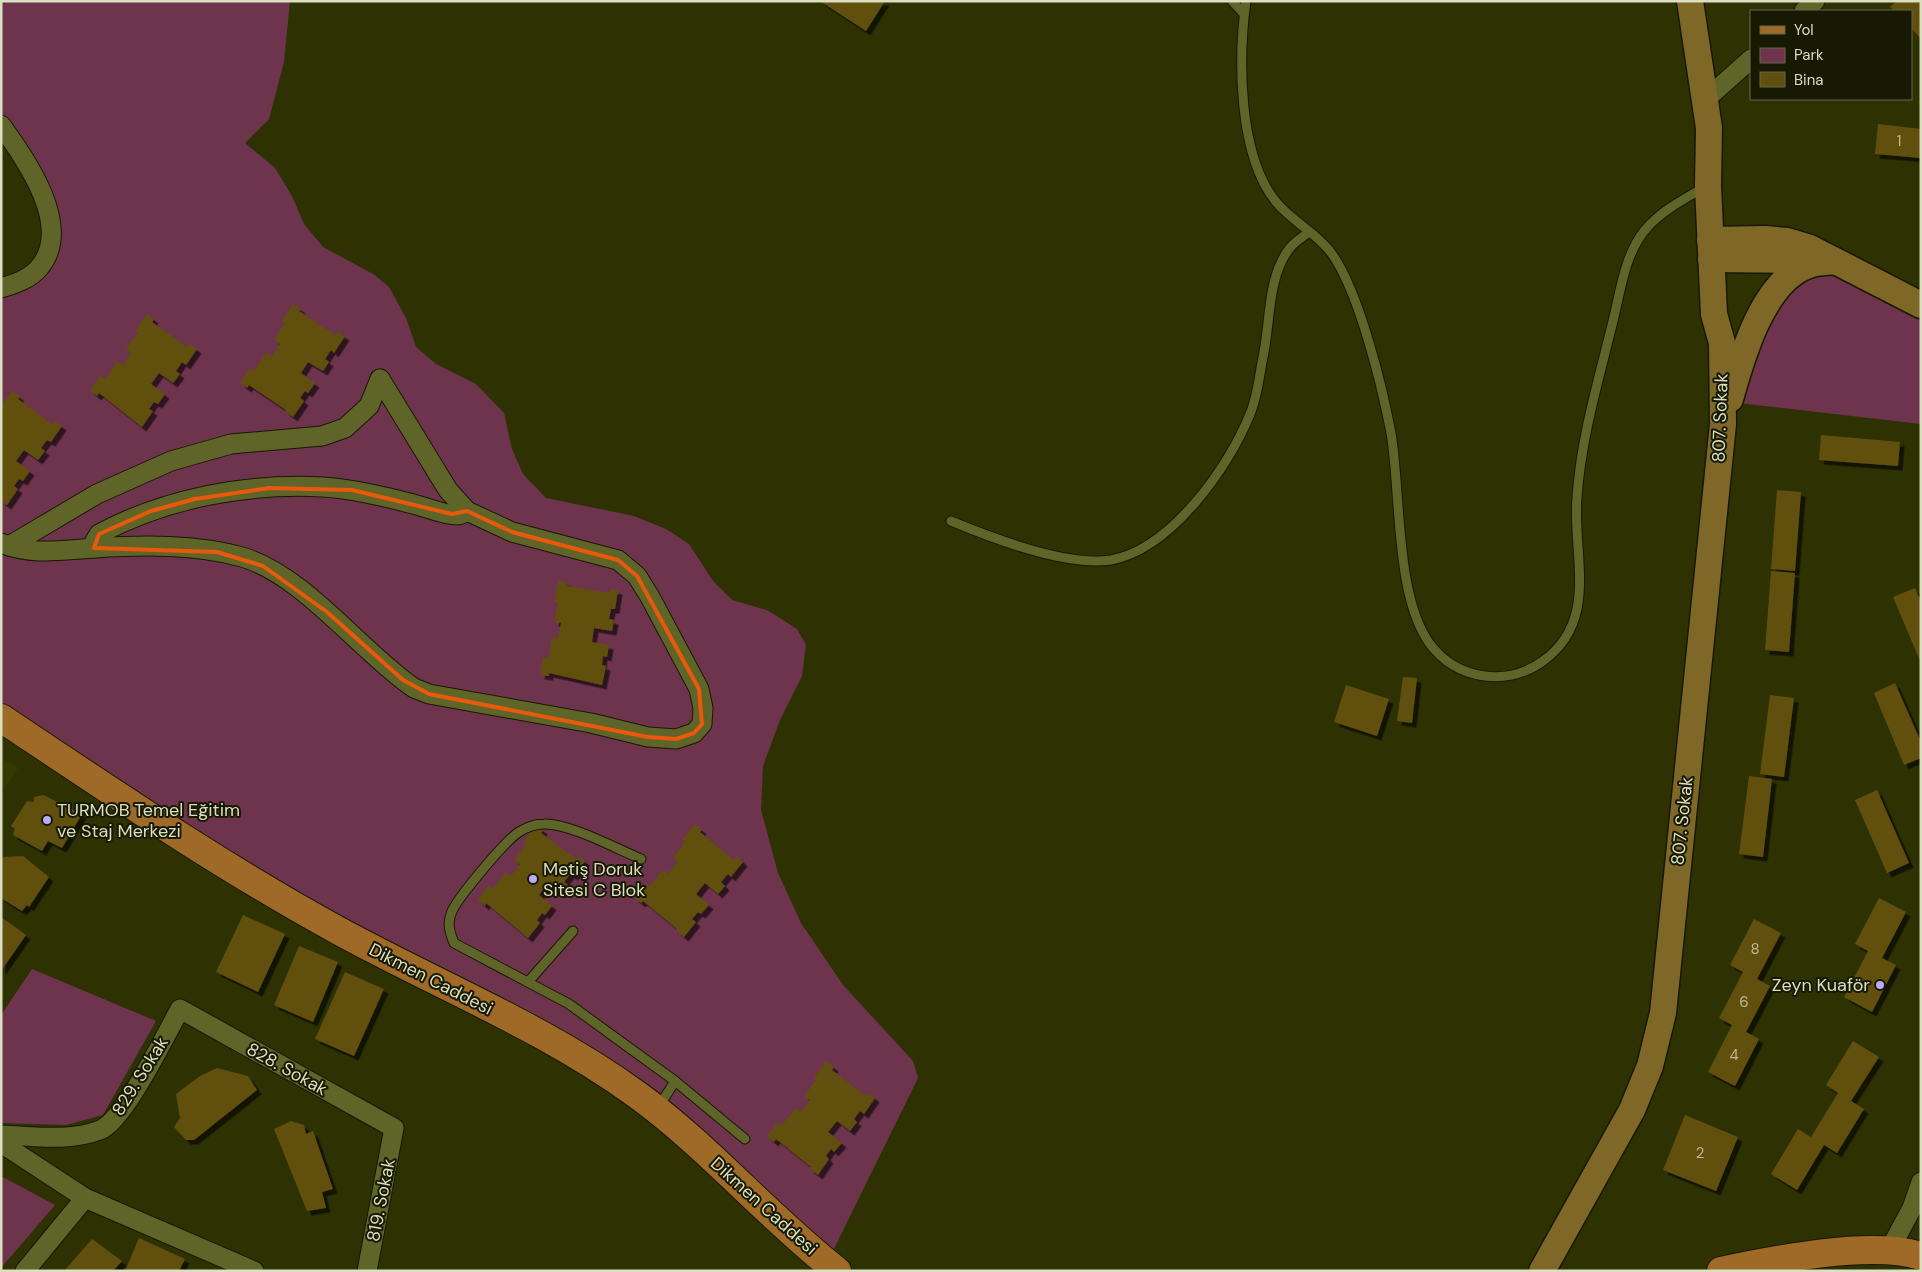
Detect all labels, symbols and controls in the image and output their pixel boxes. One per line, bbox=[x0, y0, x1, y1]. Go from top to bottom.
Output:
legend bbox=[1750, 10, 1912, 100]
text: Yol bbox=[1794, 20, 1814, 40]
text: Park bbox=[1794, 45, 1824, 65]
text: Bina bbox=[1794, 70, 1823, 90]
house number: 1 bbox=[1897, 131, 1901, 151]
street label: 807. Sokak bbox=[1706, 373, 1734, 463]
street label: 807. Sokak bbox=[1665, 776, 1699, 866]
place label: TURMOB Temel Eğitim ve Staj Merkezi bbox=[57, 798, 240, 843]
marker: TURMOB Temel Eğitim ve Staj Merkezi bbox=[41, 814, 53, 826]
place label: Metiş Doruk Sitesi C Blok bbox=[543, 857, 645, 902]
marker: Metiş Doruk Sitesi C Blok bbox=[527, 873, 539, 885]
street label: Dikmen Caddesi bbox=[365, 937, 497, 1021]
house number: 8 bbox=[1750, 939, 1760, 959]
place label: Zeyn Kuaför bbox=[1772, 973, 1870, 997]
marker: Zeyn Kuaför bbox=[1874, 979, 1886, 991]
house number: 6 bbox=[1739, 992, 1749, 1012]
street label: 829. Sokak bbox=[106, 1032, 174, 1120]
street label: 828. Sokak bbox=[242, 1037, 332, 1101]
house number: 4 bbox=[1729, 1045, 1739, 1065]
house number: 2 bbox=[1696, 1143, 1704, 1163]
street label: Dikmen Caddesi bbox=[705, 1152, 823, 1260]
street label: 819. Sokak bbox=[361, 1156, 401, 1244]

